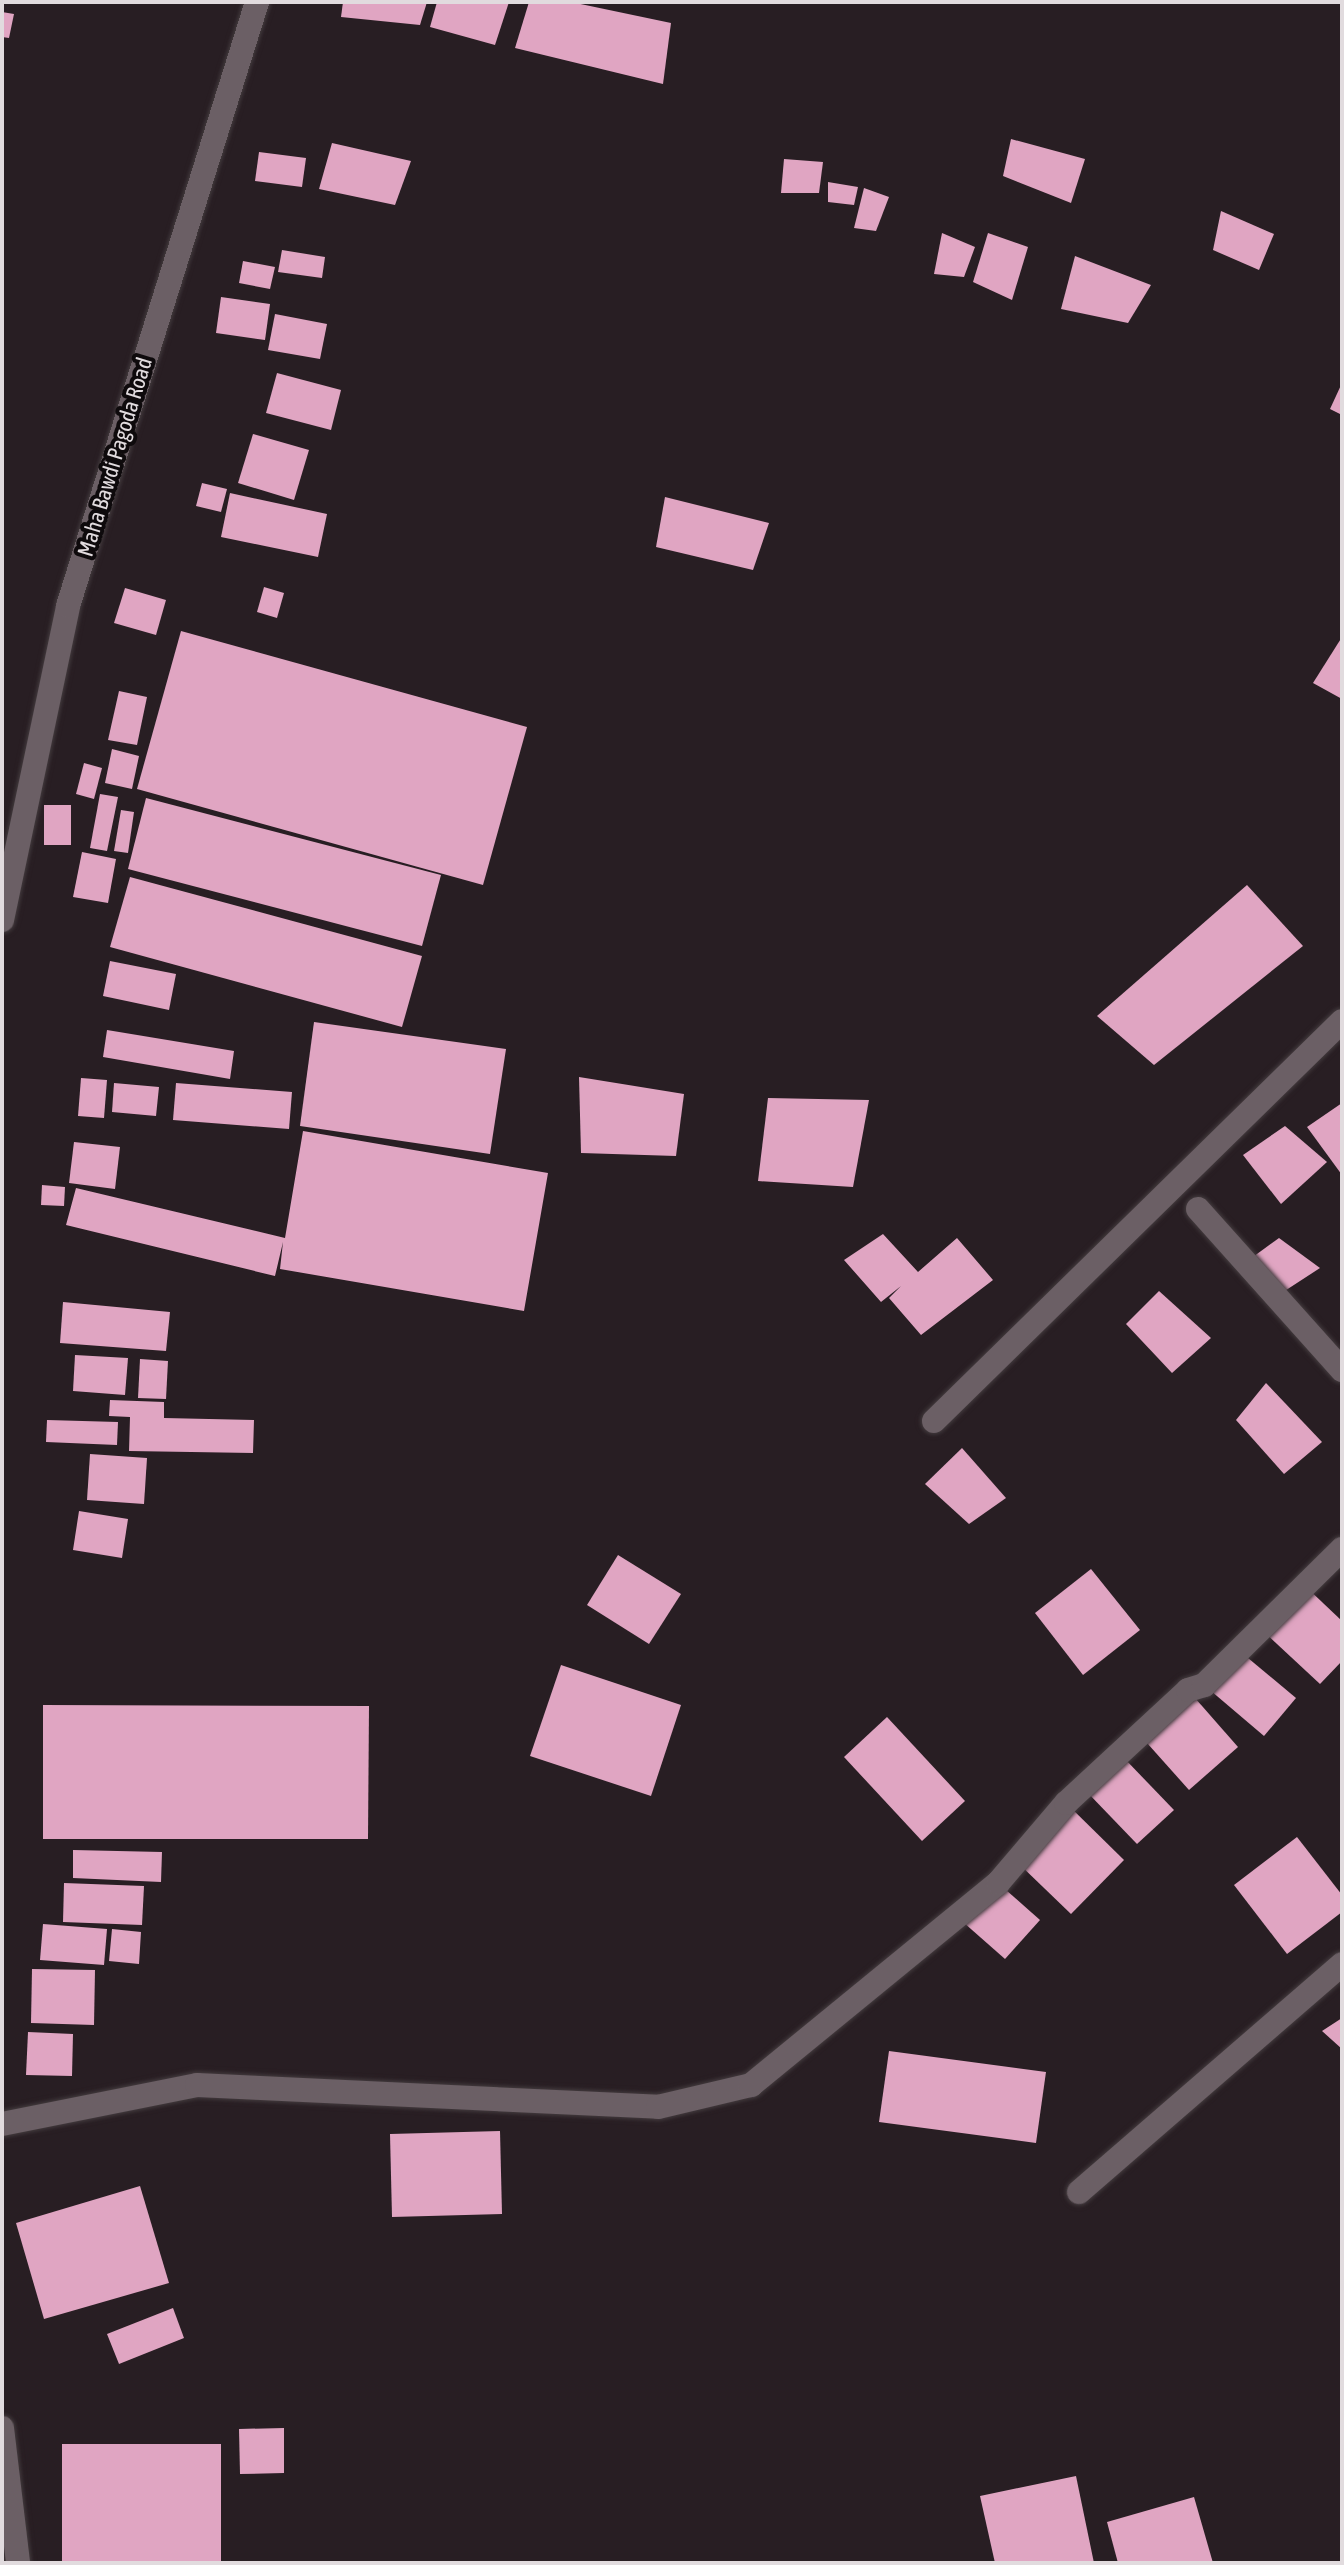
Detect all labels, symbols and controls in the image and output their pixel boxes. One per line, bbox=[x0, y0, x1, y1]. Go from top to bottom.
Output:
street label: Maha Bawdi Pagoda Road bbox=[72, 354, 158, 560]

